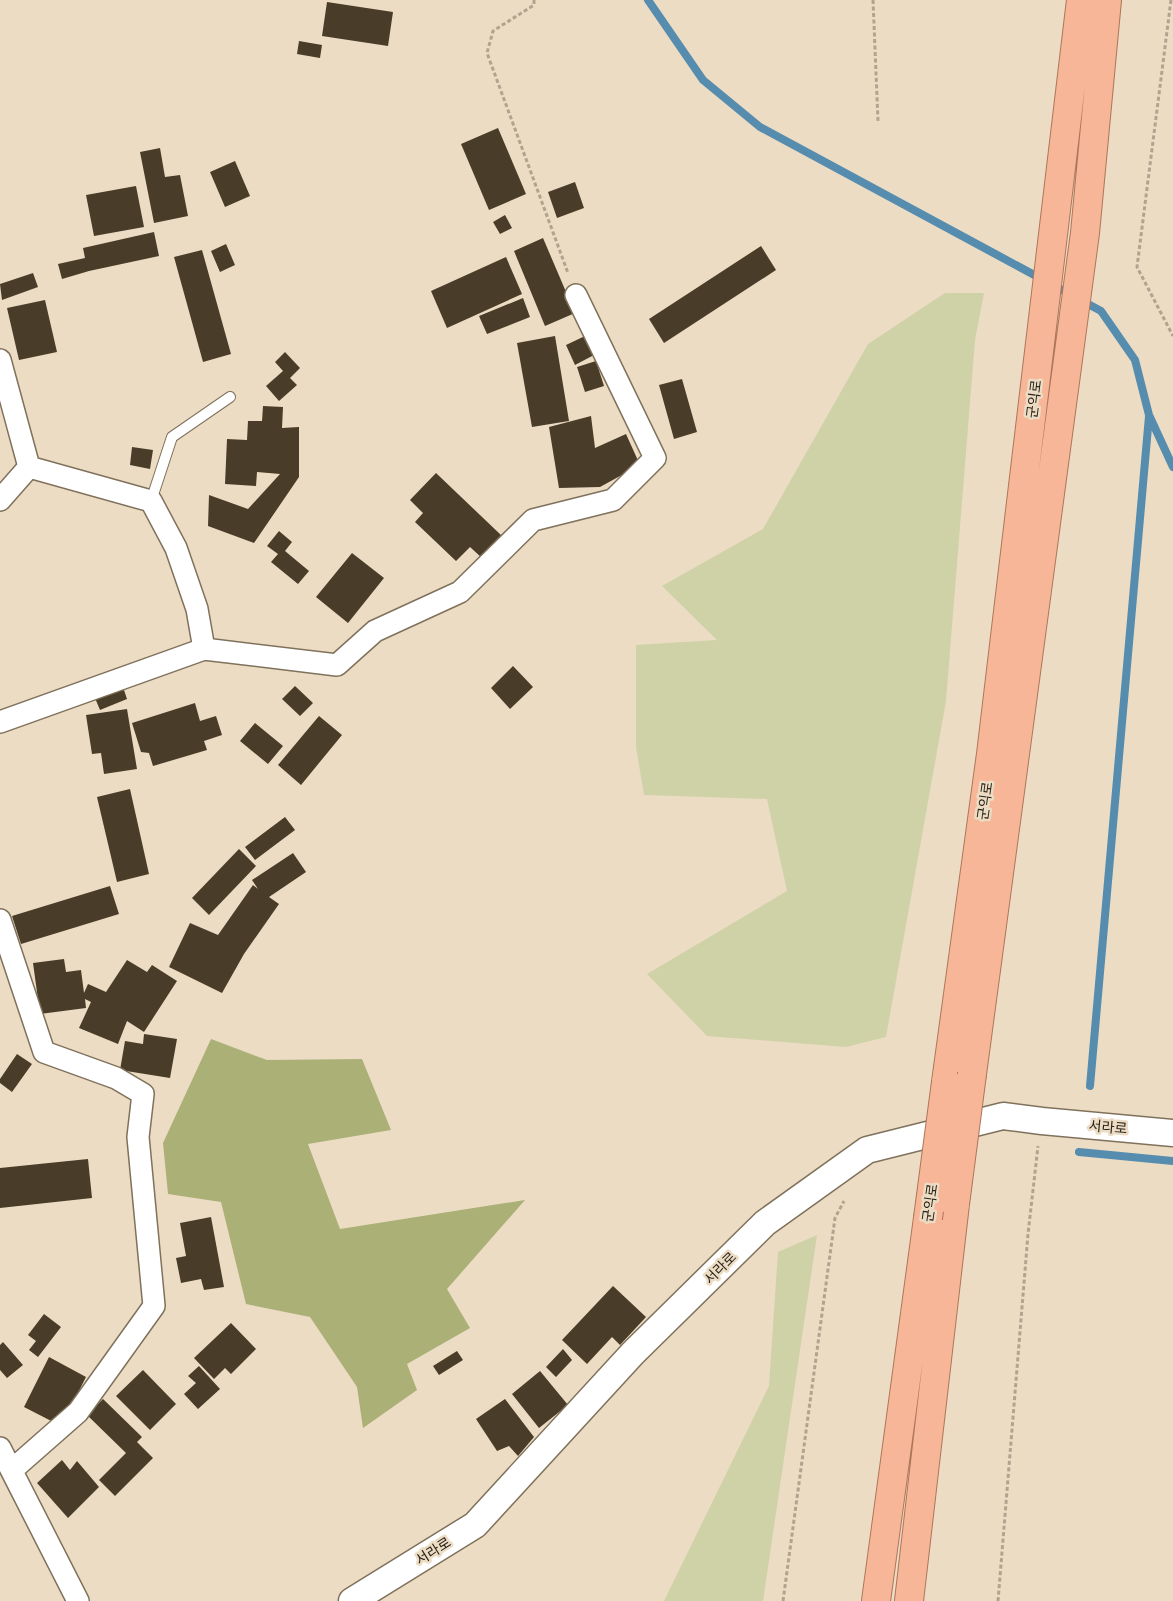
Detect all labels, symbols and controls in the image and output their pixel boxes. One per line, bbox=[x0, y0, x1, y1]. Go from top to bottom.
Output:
street label: 군익로 bbox=[1023, 379, 1044, 419]
street label: 군익로 bbox=[973, 780, 996, 821]
street label: 서라로 bbox=[1088, 1116, 1128, 1137]
street label: 군익로 bbox=[918, 1182, 941, 1223]
street label: 서라로 bbox=[700, 1248, 739, 1287]
street label: 서라로 bbox=[412, 1533, 454, 1568]

